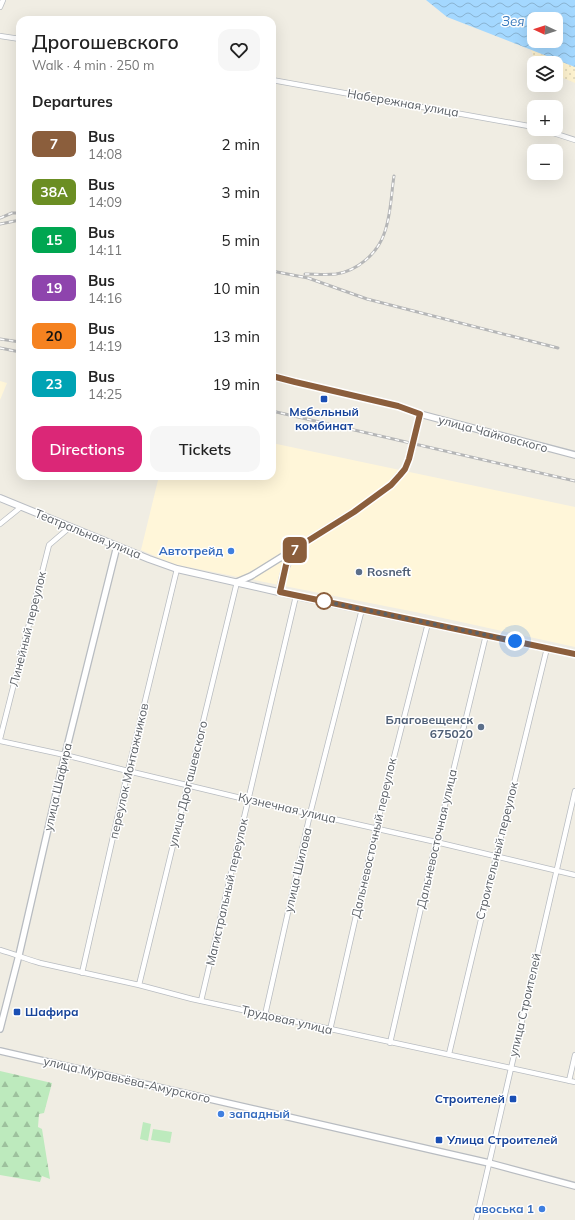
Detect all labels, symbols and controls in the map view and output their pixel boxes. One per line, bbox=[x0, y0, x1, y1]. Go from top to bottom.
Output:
north arrow bbox=[527, 12, 563, 48]
map controls bbox=[527, 12, 563, 180]
water label: Зея bbox=[502, 13, 524, 29]
button: heart bbox=[218, 29, 260, 71]
text: Дрогошевского bbox=[32, 30, 179, 54]
button: layers bbox=[527, 56, 563, 92]
text: Walk · 4 min · 250 m bbox=[32, 57, 154, 73]
street label: Набережная улица bbox=[346, 85, 460, 120]
text: Departures bbox=[32, 92, 113, 111]
button: + bbox=[527, 100, 563, 136]
text: Bus bbox=[88, 127, 115, 146]
text: 7 bbox=[50, 135, 58, 153]
text: 2 min bbox=[222, 135, 260, 154]
button: − bbox=[527, 144, 563, 180]
text: 14:08 bbox=[88, 146, 122, 162]
text: Bus bbox=[88, 175, 115, 194]
text: 38А bbox=[40, 183, 68, 201]
text: 3 min bbox=[222, 183, 260, 202]
text: 14:09 bbox=[88, 194, 122, 210]
text: Bus bbox=[88, 223, 115, 242]
text: 15 bbox=[46, 231, 62, 249]
text: 5 min bbox=[222, 231, 260, 250]
text: 14:11 bbox=[88, 242, 122, 258]
text: Bus bbox=[88, 271, 115, 290]
text: 19 bbox=[46, 279, 62, 297]
text: 10 min bbox=[213, 279, 260, 298]
text: 14:16 bbox=[88, 290, 122, 306]
text: Bus bbox=[88, 319, 115, 338]
text: 20 bbox=[46, 327, 62, 345]
text: 13 min bbox=[213, 327, 260, 346]
text: 14:19 bbox=[88, 338, 122, 354]
text: Bus bbox=[88, 367, 115, 386]
text: 23 bbox=[46, 375, 62, 393]
text: 19 min bbox=[213, 375, 260, 394]
text: 14:25 bbox=[88, 386, 122, 402]
marker: Мебельный комбинат bbox=[319, 394, 329, 404]
place label: Мебельный комбинат bbox=[289, 404, 359, 433]
street label: улица Чайковского bbox=[437, 412, 550, 455]
button: Directions bbox=[32, 426, 142, 472]
button: Tickets bbox=[150, 426, 260, 472]
street label: Театральная улица bbox=[33, 505, 143, 562]
line badge: 7 bbox=[282, 537, 308, 563]
text: 7 bbox=[291, 541, 299, 559]
place label: Автотрейд bbox=[159, 543, 223, 558]
marker: Автотрейд bbox=[226, 546, 236, 556]
place label: Rosneft bbox=[367, 564, 411, 579]
marker: Rosneft bbox=[354, 567, 364, 577]
street label: Линейный переулок bbox=[6, 569, 49, 688]
unlabelled marker bbox=[315, 592, 333, 610]
your location bbox=[505, 631, 525, 651]
street label: переулок Монтажников bbox=[106, 701, 151, 840]
place label: Благовещенск 675020 bbox=[385, 712, 473, 741]
street label: улица Дрогашевского bbox=[165, 719, 210, 849]
marker: Благовещенск 675020 bbox=[476, 722, 486, 732]
street label: улица Шафира bbox=[40, 741, 75, 832]
street label: Дальневосточный переулок bbox=[348, 756, 399, 919]
street label: Дальневосточная улица bbox=[413, 768, 460, 910]
street label: Строительный переулок bbox=[472, 780, 521, 921]
street label: Кузнечная улица bbox=[237, 789, 337, 826]
street label: Магистральный переулок bbox=[202, 816, 251, 967]
street label: улица Шилова bbox=[281, 826, 315, 914]
street label: улица Строителей bbox=[505, 951, 544, 1058]
street label: Трудовая улица bbox=[240, 1002, 334, 1037]
place label: Шафира bbox=[25, 1004, 79, 1019]
marker: Шафира bbox=[12, 1007, 22, 1017]
street label: улица Муравьёва-Амурского bbox=[42, 1053, 212, 1106]
place label: Строителей bbox=[435, 1091, 505, 1106]
marker: Строителей bbox=[508, 1094, 518, 1104]
place label: западный bbox=[229, 1106, 290, 1121]
marker: западный bbox=[216, 1109, 226, 1119]
place label: Улица Строителей bbox=[446, 1132, 558, 1147]
marker: Улица Строителей bbox=[434, 1135, 444, 1145]
place label: авоська 1 bbox=[474, 1201, 534, 1216]
marker: авоська 1 bbox=[537, 1204, 547, 1214]

